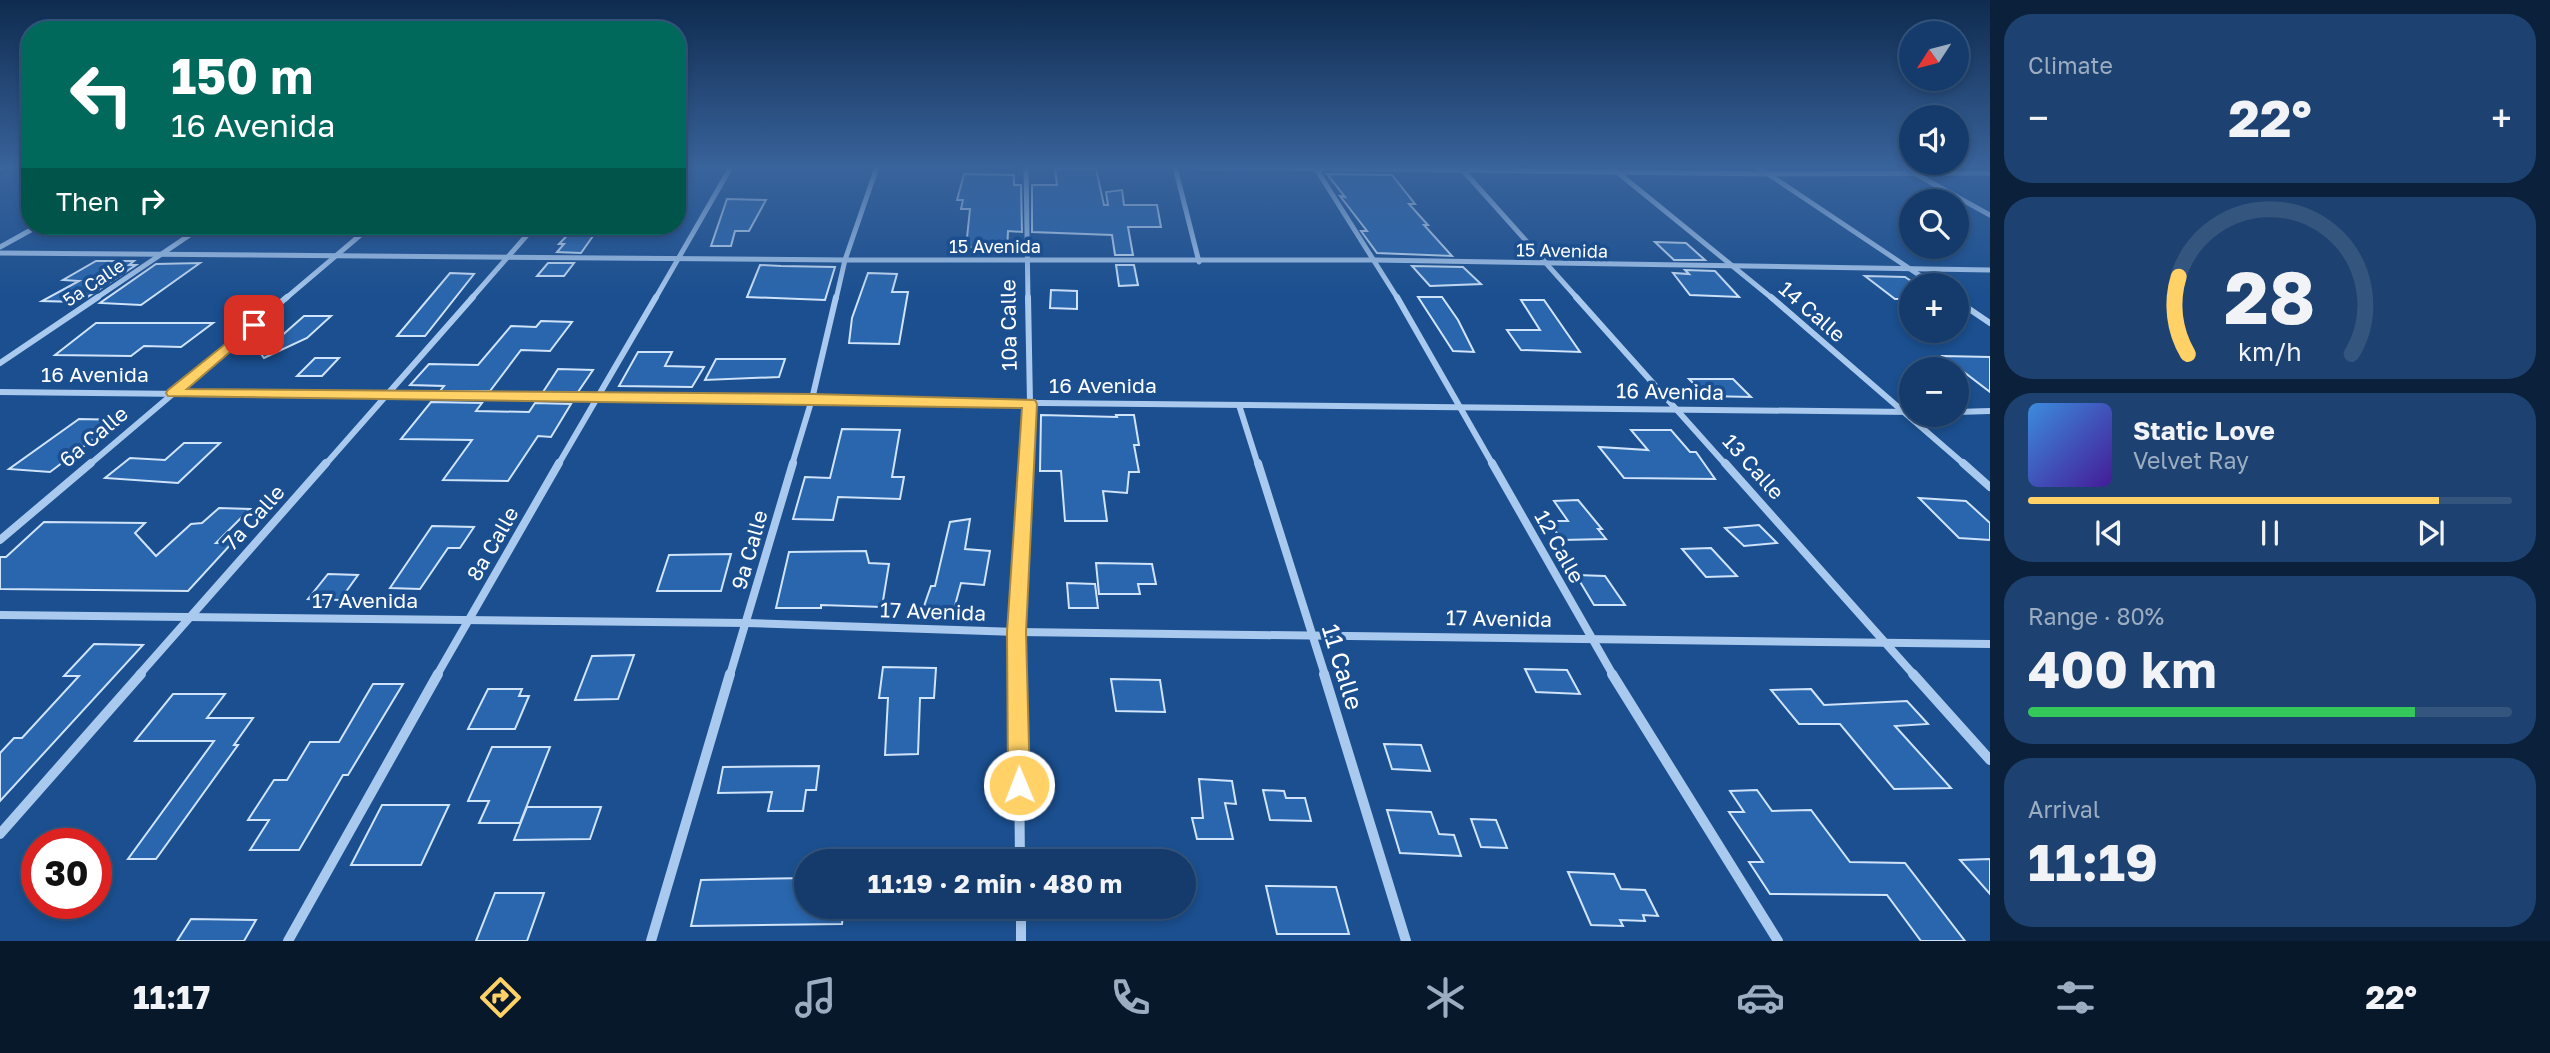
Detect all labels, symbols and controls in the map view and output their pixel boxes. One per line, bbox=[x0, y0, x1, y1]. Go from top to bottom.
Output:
north arrow bbox=[1899, 21, 1969, 91]
map controls bbox=[1899, 21, 1969, 427]
text: 150 m bbox=[171, 46, 313, 105]
icon: left bbox=[56, 49, 147, 140]
text: Climate bbox=[2028, 51, 2113, 79]
text: 22° bbox=[2228, 86, 2312, 148]
text: − bbox=[2028, 95, 2049, 140]
text: + bbox=[2491, 95, 2512, 140]
button: sound bbox=[1899, 105, 1969, 175]
text: 16 Avenida bbox=[171, 106, 335, 144]
icon: right bbox=[133, 182, 171, 220]
text: Then bbox=[56, 186, 119, 217]
button: search bbox=[1899, 189, 1969, 259]
street label: 15 Avenida bbox=[949, 235, 1041, 257]
street label: 15 Avenida bbox=[1516, 238, 1608, 262]
text: 28 bbox=[2225, 253, 2316, 340]
street label: 5a Calle bbox=[59, 254, 128, 311]
button: + bbox=[1899, 273, 1969, 343]
street label: 14 Calle bbox=[1774, 275, 1851, 347]
street label: 10a Calle bbox=[994, 279, 1022, 371]
pin bbox=[224, 295, 284, 355]
icon: arrive bbox=[235, 306, 273, 344]
text: km/h bbox=[2238, 336, 2302, 367]
button: − bbox=[1899, 357, 1969, 427]
street label: 16 Avenida bbox=[41, 361, 149, 387]
street label: 16 Avenida bbox=[1049, 372, 1157, 398]
street label: 16 Avenida bbox=[1616, 377, 1724, 405]
street label: 6a Calle bbox=[54, 400, 133, 472]
text: Static Love bbox=[2133, 415, 2275, 446]
street label: 13 Calle bbox=[1718, 428, 1790, 504]
text: Velvet Ray bbox=[2133, 446, 2249, 474]
street label: 7a Calle bbox=[217, 479, 290, 556]
street label: 8a Calle bbox=[461, 502, 524, 585]
street label: 12 Calle bbox=[1529, 506, 1590, 587]
street label: 9a Calle bbox=[725, 507, 773, 592]
icon: previous bbox=[2090, 514, 2128, 552]
icon: pause bbox=[2251, 514, 2289, 552]
icon: next bbox=[2412, 514, 2450, 552]
street label: 17 Avenida bbox=[312, 587, 418, 613]
street label: 17 Avenida bbox=[880, 596, 987, 626]
text: Range · 80% bbox=[2028, 602, 2164, 630]
street label: 17 Avenida bbox=[1446, 604, 1552, 632]
street label: 11 Calle bbox=[1317, 620, 1370, 713]
text: 400 km bbox=[2028, 637, 2217, 699]
position arrow bbox=[982, 748, 1056, 822]
text: Arrival bbox=[2028, 795, 2100, 823]
speed limit sign: 30 bbox=[21, 828, 112, 919]
text: 11:19 bbox=[2028, 830, 2158, 892]
text: 11:19 · 2 min · 480 m bbox=[868, 868, 1122, 899]
icon: directions bbox=[476, 973, 525, 1022]
icon: music bbox=[791, 973, 840, 1022]
icon: phone bbox=[1106, 973, 1155, 1022]
icon: climate bbox=[1421, 973, 1470, 1022]
icon: car bbox=[1736, 973, 1785, 1022]
icon: filters bbox=[2051, 973, 2100, 1022]
text: 11:17 bbox=[133, 978, 210, 1016]
text: 22° bbox=[2365, 978, 2417, 1016]

